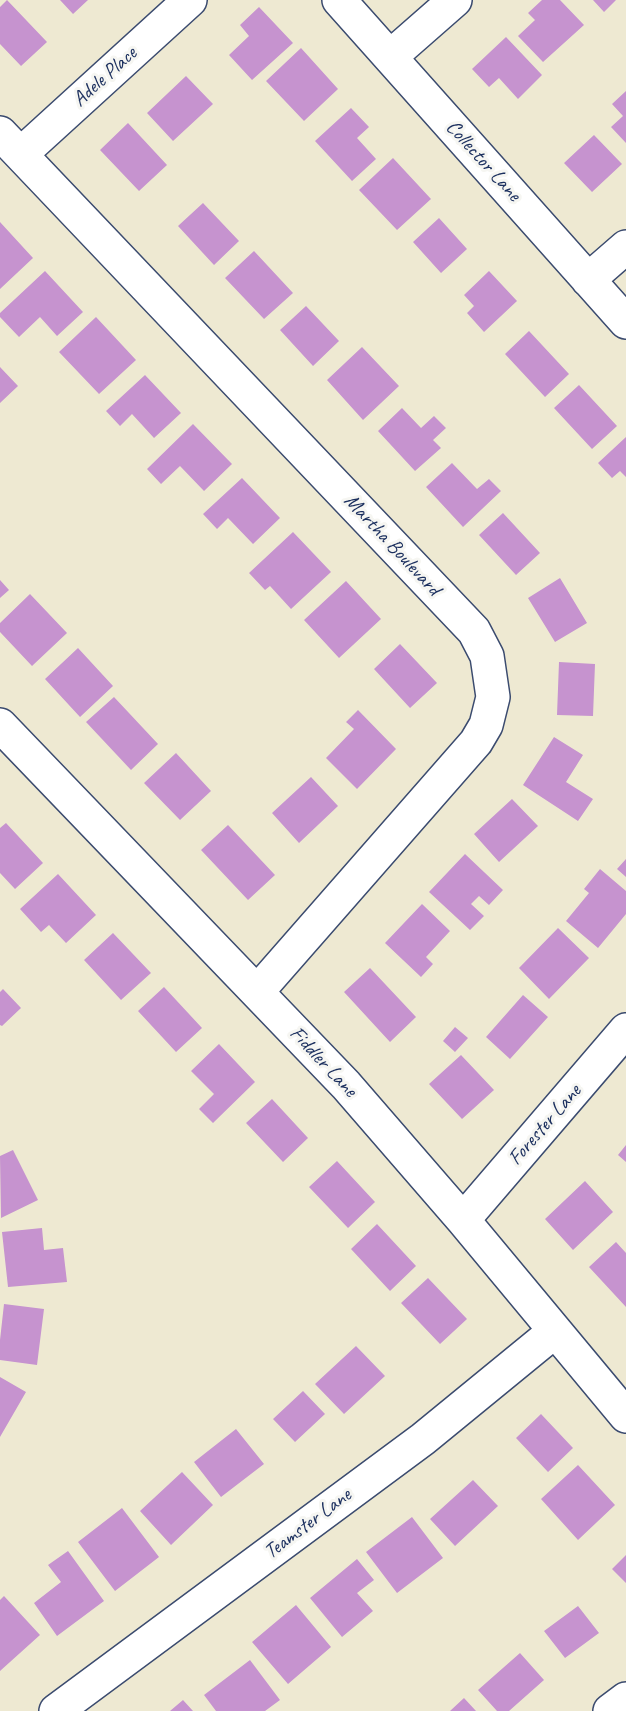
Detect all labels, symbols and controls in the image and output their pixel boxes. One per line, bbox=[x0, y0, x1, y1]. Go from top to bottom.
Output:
street label: Adele Place bbox=[68, 42, 142, 112]
street label: Collector Lane bbox=[440, 115, 526, 207]
street label: Martha Boulevard bbox=[338, 489, 446, 601]
street label: Fiddler Lane bbox=[284, 1021, 362, 1103]
street label: Forester Lane bbox=[503, 1079, 587, 1171]
street label: Teamster Lane bbox=[259, 1483, 357, 1565]

